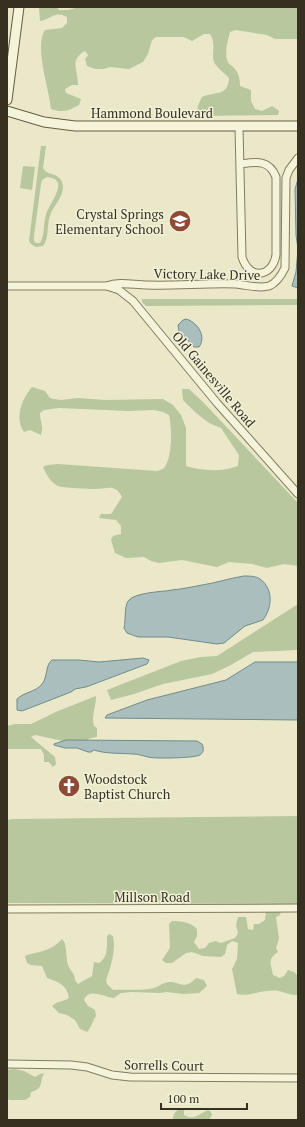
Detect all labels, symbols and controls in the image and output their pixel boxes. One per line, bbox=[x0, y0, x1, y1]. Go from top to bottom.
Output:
street label: Hammond Boulevard bbox=[91, 104, 213, 122]
place label: Crystal Springs Elementary School bbox=[55, 205, 164, 238]
school or university icon: Crystal Springs Elementary School bbox=[167, 208, 193, 234]
street label: Victory Lake Drive bbox=[153, 264, 261, 284]
street label: Old Gainesville Road bbox=[168, 327, 260, 431]
place label: Woodstock Baptist Church bbox=[84, 770, 171, 803]
church icon: Woodstock Baptist Church bbox=[56, 773, 82, 799]
street label: Millson Road bbox=[114, 888, 190, 906]
street label: Sorrells Court bbox=[124, 1055, 204, 1075]
scale bar bbox=[161, 1085, 247, 1111]
text: 100 m bbox=[167, 1091, 200, 1106]

